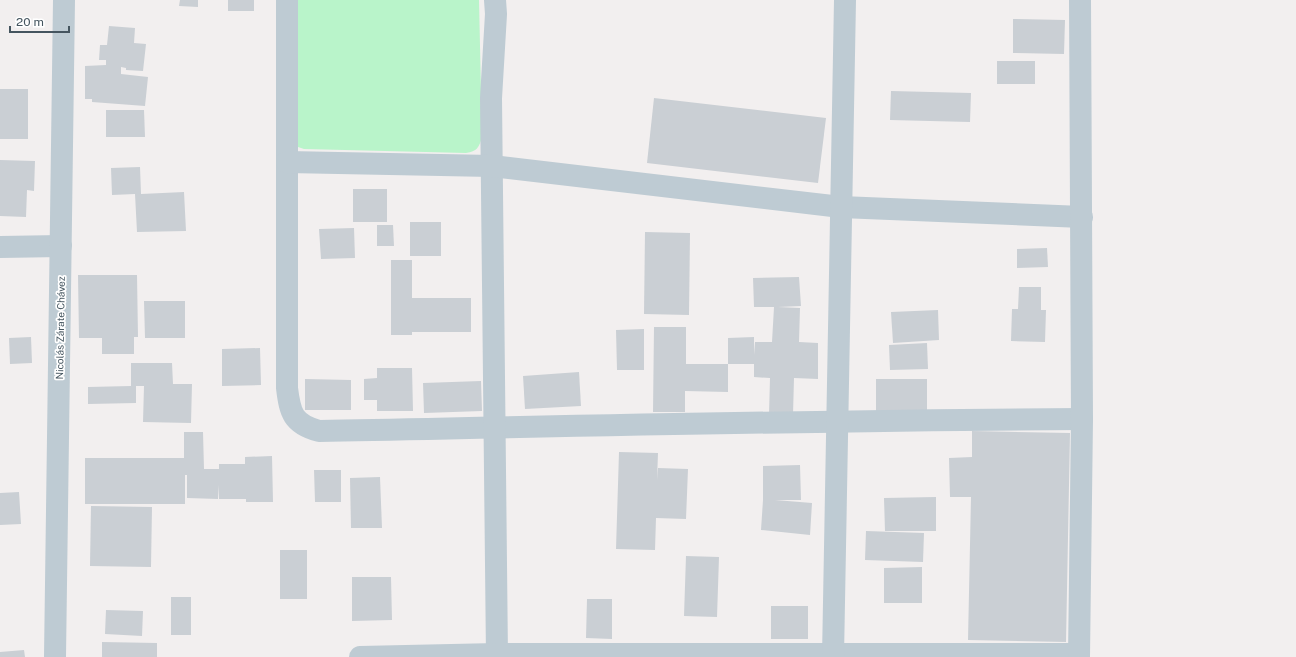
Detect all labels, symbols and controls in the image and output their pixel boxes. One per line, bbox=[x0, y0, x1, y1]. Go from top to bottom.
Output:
scale bar bbox=[10, 8, 69, 34]
text: 20 m bbox=[16, 15, 44, 29]
street label: Nicolás Zárate Chávez bbox=[53, 276, 67, 380]

